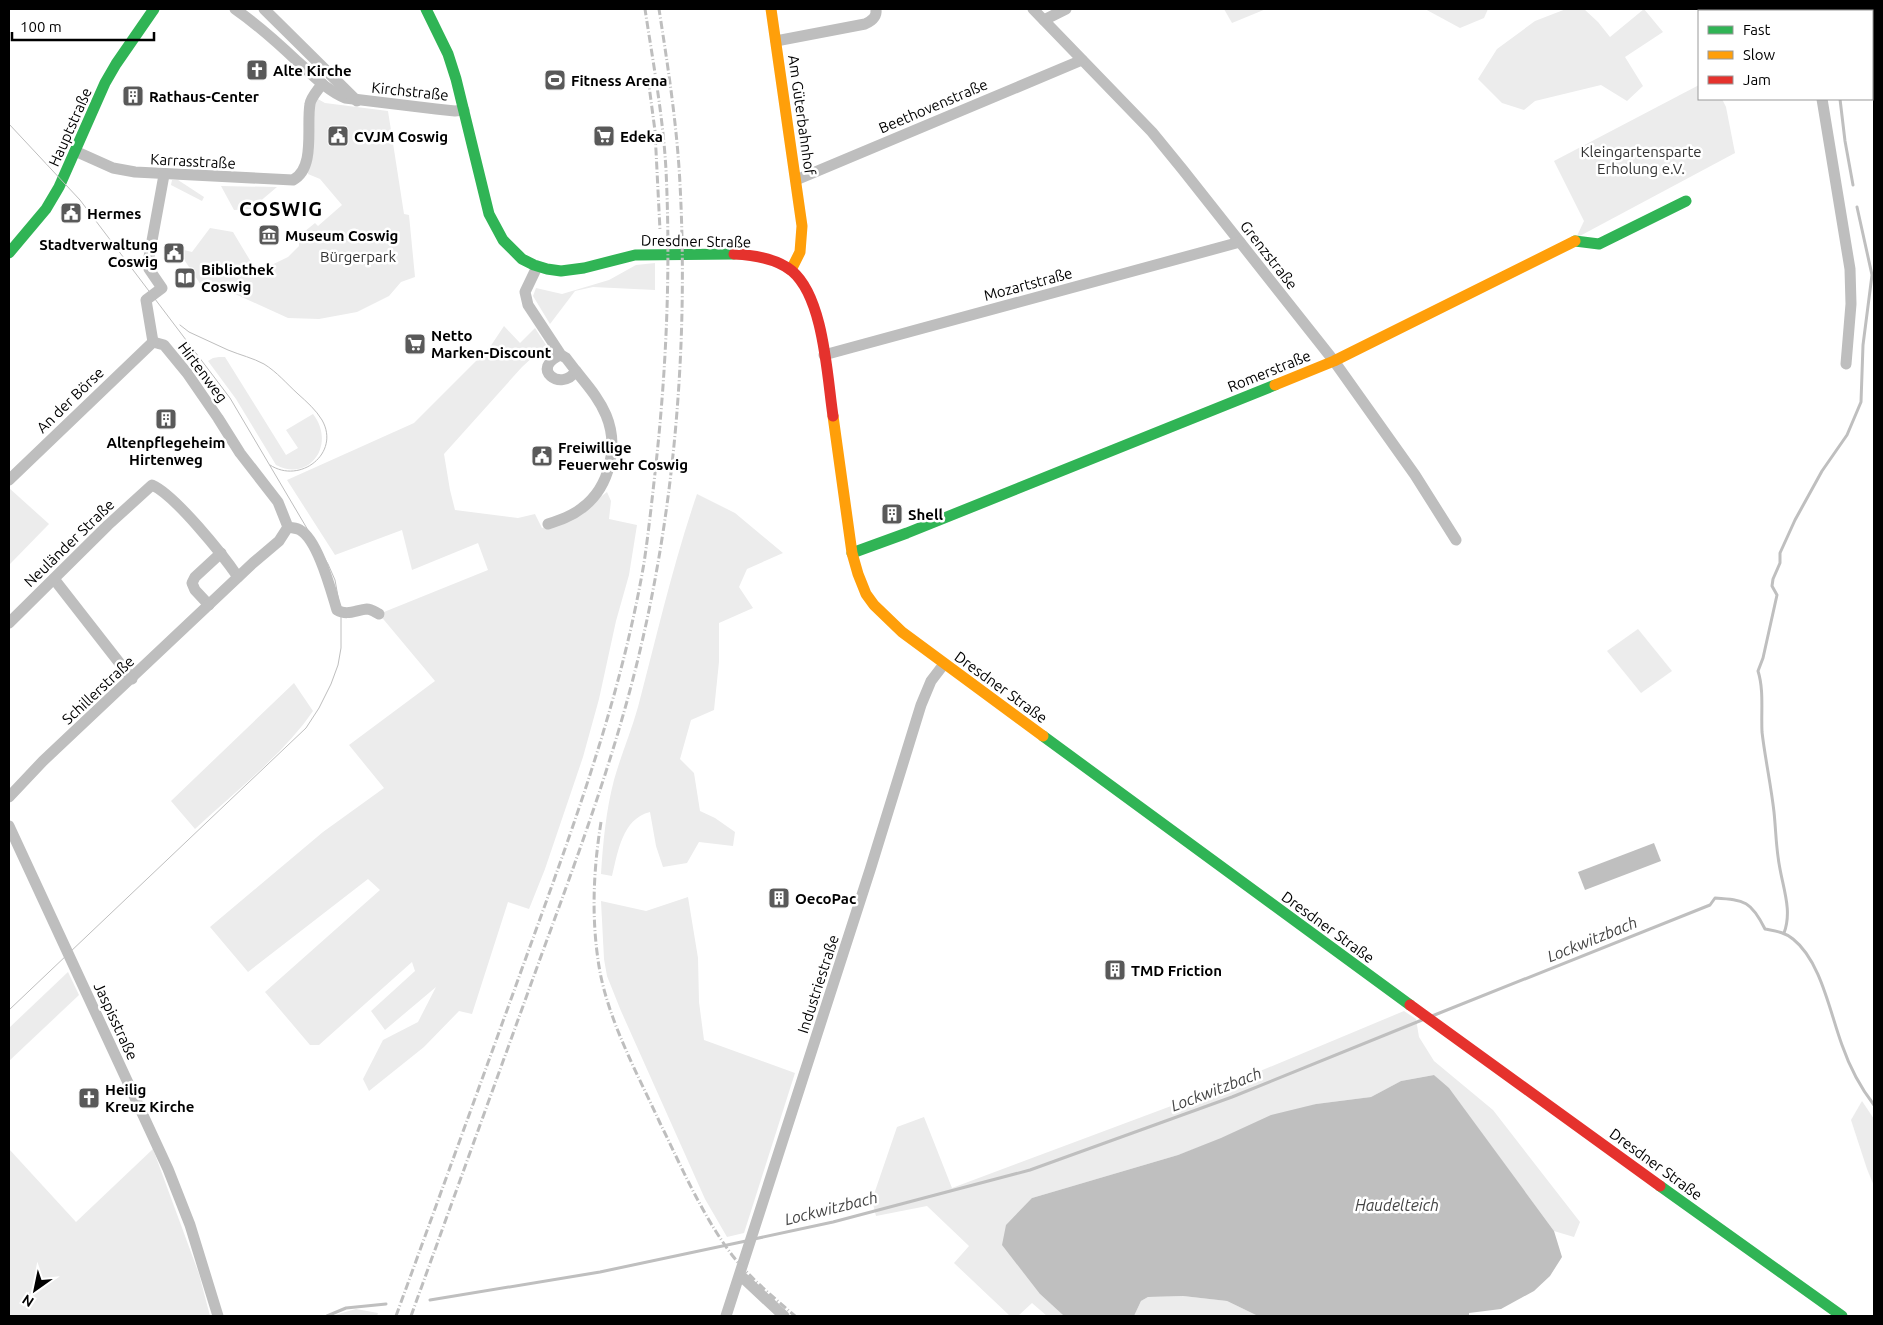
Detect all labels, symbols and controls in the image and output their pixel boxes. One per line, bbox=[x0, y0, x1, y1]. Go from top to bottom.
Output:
scale bar bbox=[12, 10, 155, 42]
legend bbox=[1698, 10, 1873, 100]
text: 100 m bbox=[20, 18, 62, 35]
text: Fast bbox=[1743, 21, 1771, 38]
text: Slow bbox=[1743, 46, 1776, 63]
street label: Am Güterbahnhof bbox=[785, 54, 819, 176]
church icon: Alte Kirche bbox=[245, 58, 269, 82]
place label: Alte Kirche bbox=[273, 62, 352, 79]
sports icon: Fitness Arena bbox=[543, 68, 567, 92]
text: Jam bbox=[1743, 71, 1771, 88]
place label: Fitness Arena bbox=[571, 72, 667, 89]
street label: Beethovenstraße bbox=[876, 75, 990, 137]
street label: Kirchstraße bbox=[371, 79, 449, 103]
building icon: Rathaus-Center bbox=[121, 84, 145, 108]
street label: Hauptstraße bbox=[45, 85, 95, 169]
place label: Rathaus-Center bbox=[149, 88, 260, 105]
public building icon: CVJM Coswig bbox=[326, 124, 350, 148]
supermarket icon: Edeka bbox=[592, 124, 616, 148]
place label: CVJM Coswig bbox=[354, 128, 448, 145]
place label: Edeka bbox=[620, 128, 663, 145]
park label: Kleingartensparte Erholung e.V. bbox=[1580, 143, 1702, 177]
street label: Karrasstraße bbox=[150, 150, 236, 172]
district label: COSWIG bbox=[239, 197, 323, 220]
public building icon: Hermes bbox=[59, 201, 83, 225]
place label: Hermes bbox=[87, 205, 141, 222]
street label: Grenzstraße bbox=[1237, 217, 1301, 293]
museum icon: Museum Coswig bbox=[257, 223, 281, 247]
place label: Museum Coswig bbox=[285, 227, 398, 244]
street label: Dresdner Straße bbox=[641, 232, 751, 250]
place label: Stadtverwaltung Coswig bbox=[39, 236, 158, 270]
public building icon: Stadtverwaltung Coswig bbox=[162, 241, 186, 265]
park label: Bürgerpark bbox=[320, 248, 396, 265]
place label: Bibliothek Coswig bbox=[201, 261, 275, 295]
street label: Mozartstraße bbox=[982, 264, 1074, 304]
library icon: Bibliothek Coswig bbox=[173, 266, 197, 290]
place label: Netto Marken-Discount bbox=[431, 327, 552, 361]
supermarket icon: Netto Marken-Discount bbox=[403, 332, 427, 356]
street label: Hirtenweg bbox=[175, 339, 231, 405]
street label: Romerstraße bbox=[1225, 347, 1313, 395]
street label: An der Börse bbox=[33, 364, 107, 436]
building icon: Altenpflegeheim Hirtenweg bbox=[154, 407, 178, 431]
place label: Altenpflegeheim Hirtenweg bbox=[106, 434, 226, 468]
place label: Freiwillige Feuerwehr Coswig bbox=[558, 439, 688, 473]
public building icon: Freiwillige Feuerwehr Coswig bbox=[530, 444, 554, 468]
street label: Neuländer Straße bbox=[20, 496, 118, 590]
building icon: Shell bbox=[880, 502, 904, 526]
place label: Shell bbox=[908, 506, 943, 523]
street label: Dresdner Straße bbox=[951, 648, 1051, 726]
street label: Schillerstraße bbox=[59, 652, 137, 728]
building icon: OecoPac bbox=[767, 886, 791, 910]
street label: Dresdner Straße bbox=[1278, 888, 1378, 966]
place label: OecoPac bbox=[795, 890, 856, 907]
water label: Lockwitzbach bbox=[1544, 913, 1640, 965]
street label: Industriestraße bbox=[794, 932, 842, 1036]
building icon: TMD Friction bbox=[1103, 958, 1127, 982]
place label: TMD Friction bbox=[1131, 962, 1222, 979]
street label: Jaspisstraße bbox=[91, 980, 141, 1062]
water label: Lockwitzbach bbox=[1168, 1063, 1264, 1115]
place label: Heilig Kreuz Kirche bbox=[105, 1081, 195, 1115]
church icon: Heilig Kreuz Kirche bbox=[77, 1086, 101, 1110]
street label: Dresdner Straße bbox=[1606, 1125, 1706, 1203]
water label: Lockwitzbach bbox=[782, 1188, 880, 1228]
water label: Haudelteich bbox=[1355, 1196, 1439, 1214]
north arrow bbox=[10, 1265, 60, 1315]
text: N bbox=[19, 1291, 37, 1310]

